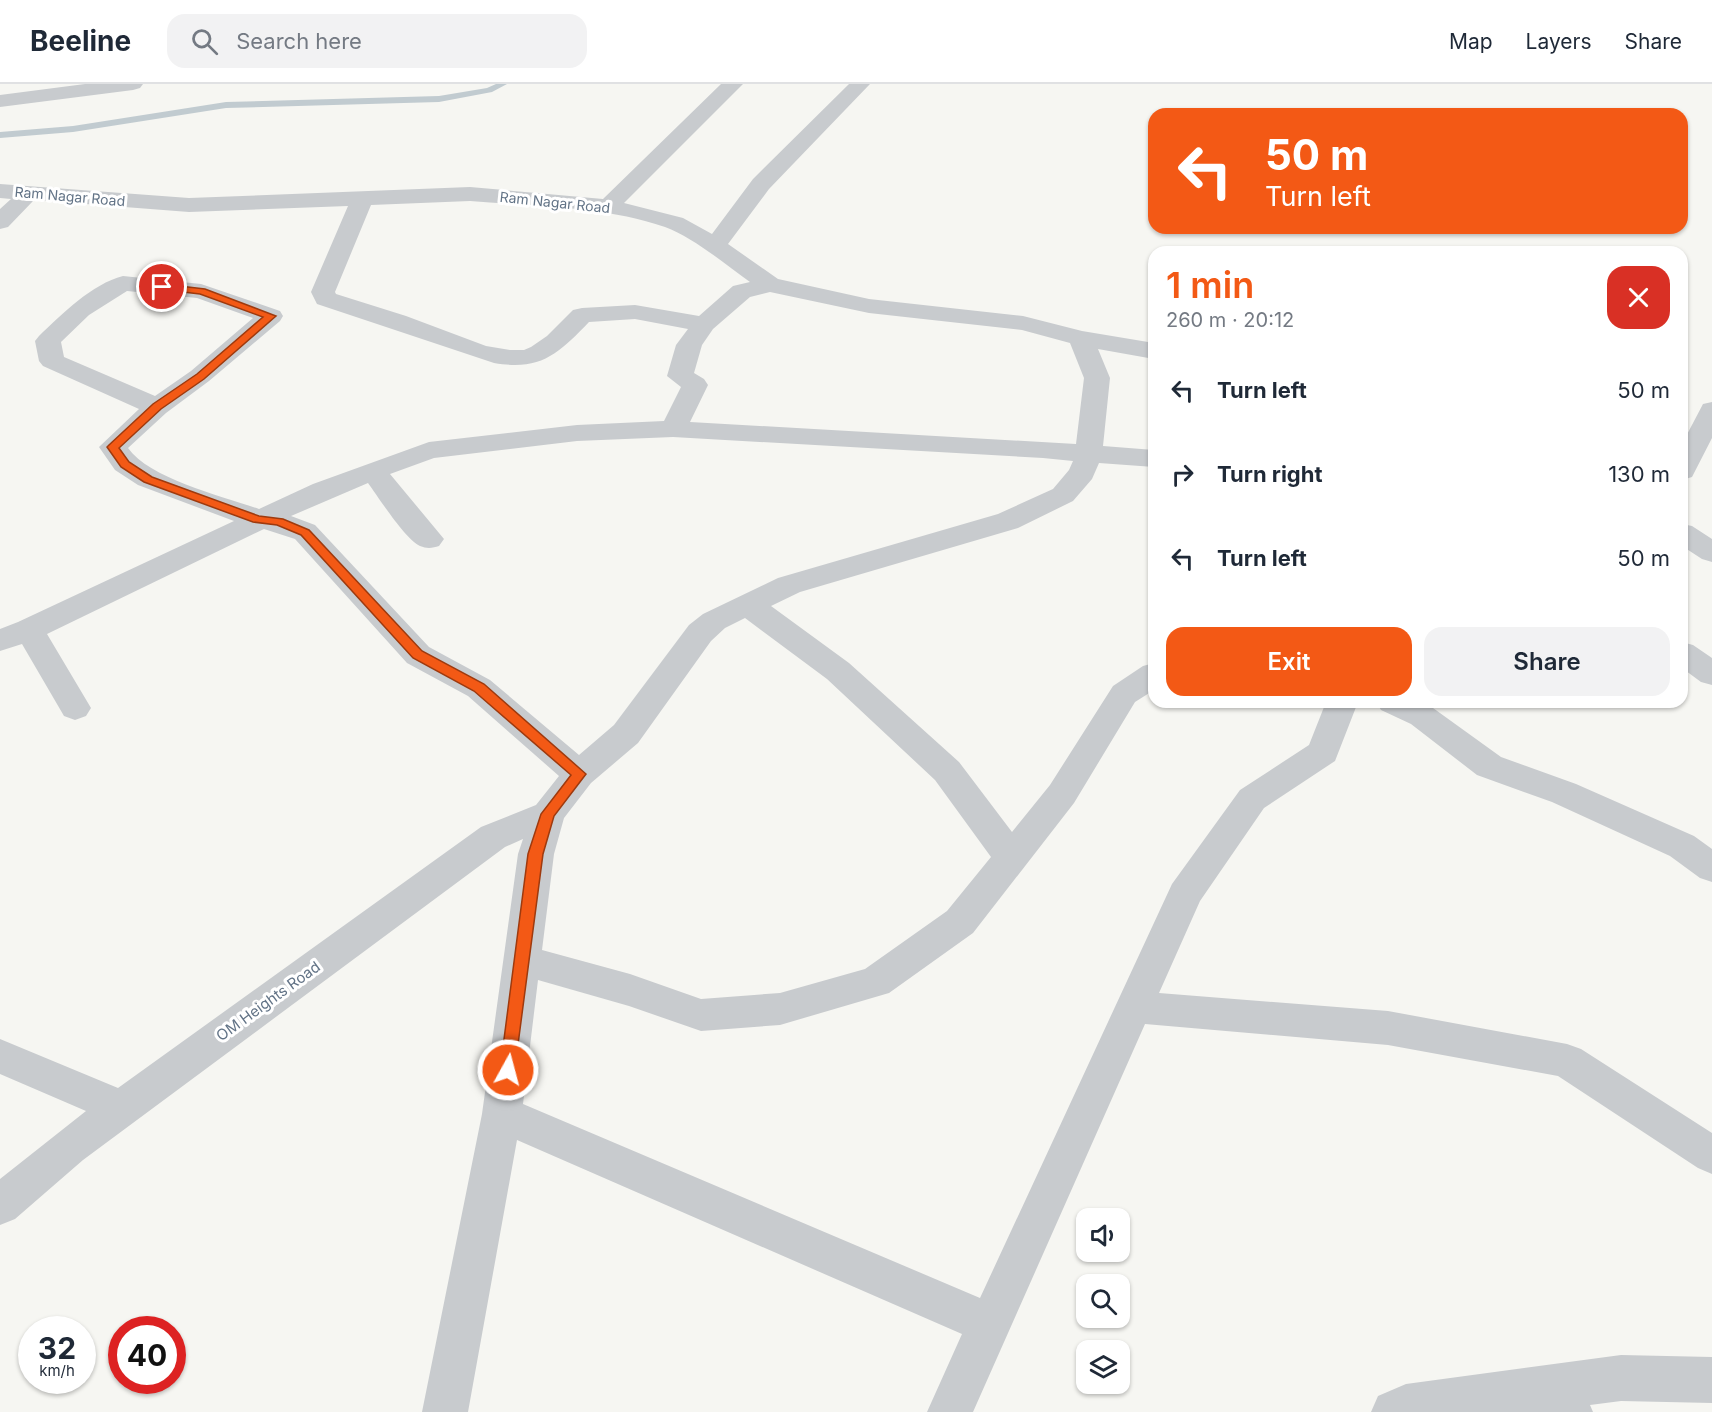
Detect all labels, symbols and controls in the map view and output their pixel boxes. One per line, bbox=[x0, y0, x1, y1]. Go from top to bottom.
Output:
search box bbox=[167, 14, 587, 68]
text: Beeline bbox=[30, 24, 131, 58]
icon: search bbox=[188, 25, 221, 58]
text: Search here bbox=[236, 28, 362, 54]
text: Map bbox=[1449, 29, 1493, 54]
text: Layers bbox=[1526, 29, 1592, 54]
text: Share bbox=[1625, 29, 1682, 54]
text: 50 m bbox=[1265, 129, 1368, 180]
icon: left bbox=[1166, 132, 1244, 210]
text: Turn left bbox=[1265, 180, 1371, 213]
street label: Ram Nagar Road bbox=[14, 183, 126, 209]
street label: Ram Nagar Road bbox=[499, 188, 611, 216]
pin bbox=[136, 261, 187, 312]
text: 1 min bbox=[1166, 263, 1254, 307]
button: close bbox=[1607, 266, 1670, 329]
icon: arrive bbox=[145, 270, 178, 303]
text: 260 m · 20:12 bbox=[1166, 308, 1294, 332]
icon: left bbox=[1166, 374, 1199, 407]
text: Turn left bbox=[1217, 377, 1307, 403]
text: 50 m bbox=[1617, 377, 1670, 403]
icon: right bbox=[1166, 458, 1199, 491]
text: Turn right bbox=[1217, 461, 1323, 487]
text: 130 m bbox=[1608, 461, 1670, 487]
icon: left bbox=[1166, 542, 1199, 575]
text: Turn left bbox=[1217, 545, 1307, 571]
text: 50 m bbox=[1617, 545, 1670, 571]
button: Exit bbox=[1166, 627, 1412, 696]
button: Share bbox=[1424, 627, 1670, 696]
street label: OM Heights Road bbox=[212, 957, 324, 1045]
position arrow bbox=[476, 1038, 540, 1102]
map controls bbox=[1076, 1208, 1130, 1394]
button: sound bbox=[1076, 1208, 1130, 1262]
button: search bbox=[1076, 1274, 1130, 1328]
speed limit sign: 40 bbox=[108, 1316, 186, 1394]
text: 32 bbox=[38, 1330, 76, 1366]
button: layers bbox=[1076, 1340, 1130, 1394]
text: km/h bbox=[39, 1361, 75, 1380]

